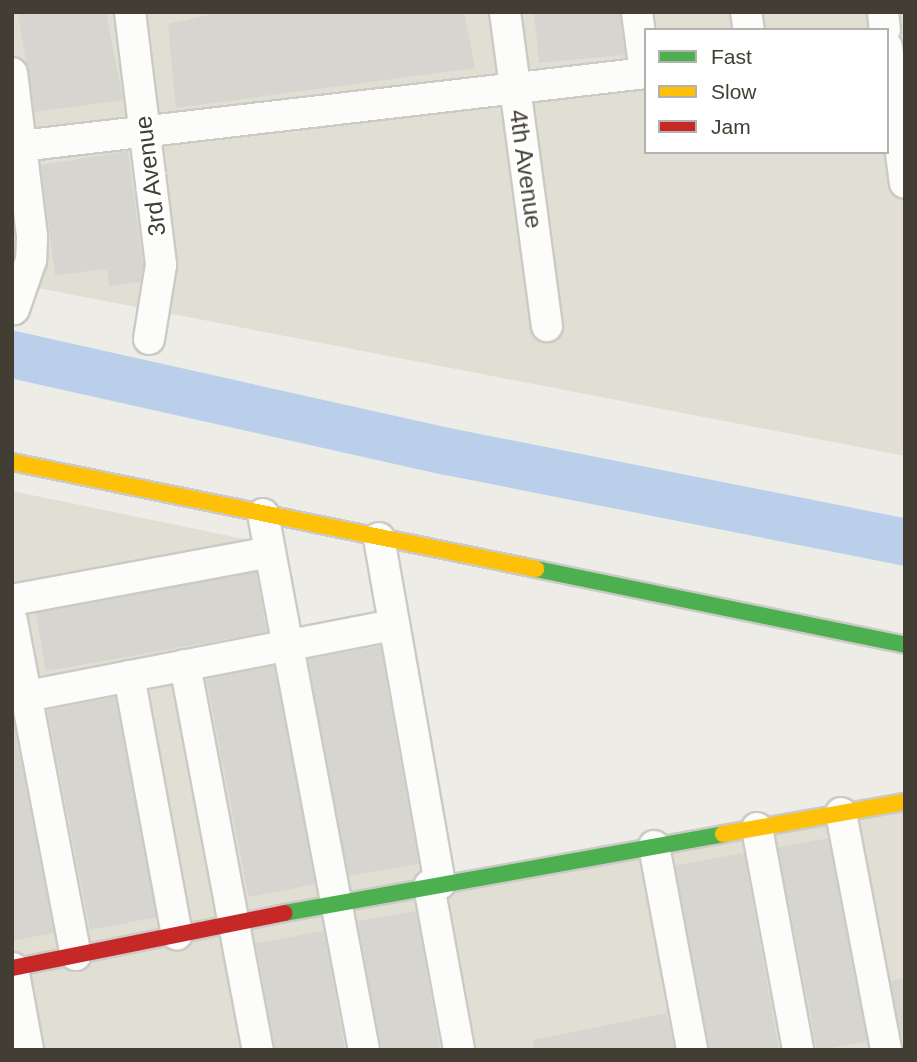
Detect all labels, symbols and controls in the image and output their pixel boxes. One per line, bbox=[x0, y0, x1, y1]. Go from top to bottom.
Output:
legend bbox=[644, 28, 889, 154]
text: Fast bbox=[711, 45, 752, 68]
text: Slow bbox=[711, 80, 757, 103]
street label: 4th Avenue bbox=[503, 107, 549, 231]
street label: 3rd Avenue bbox=[128, 114, 172, 238]
text: Jam bbox=[711, 115, 751, 138]

